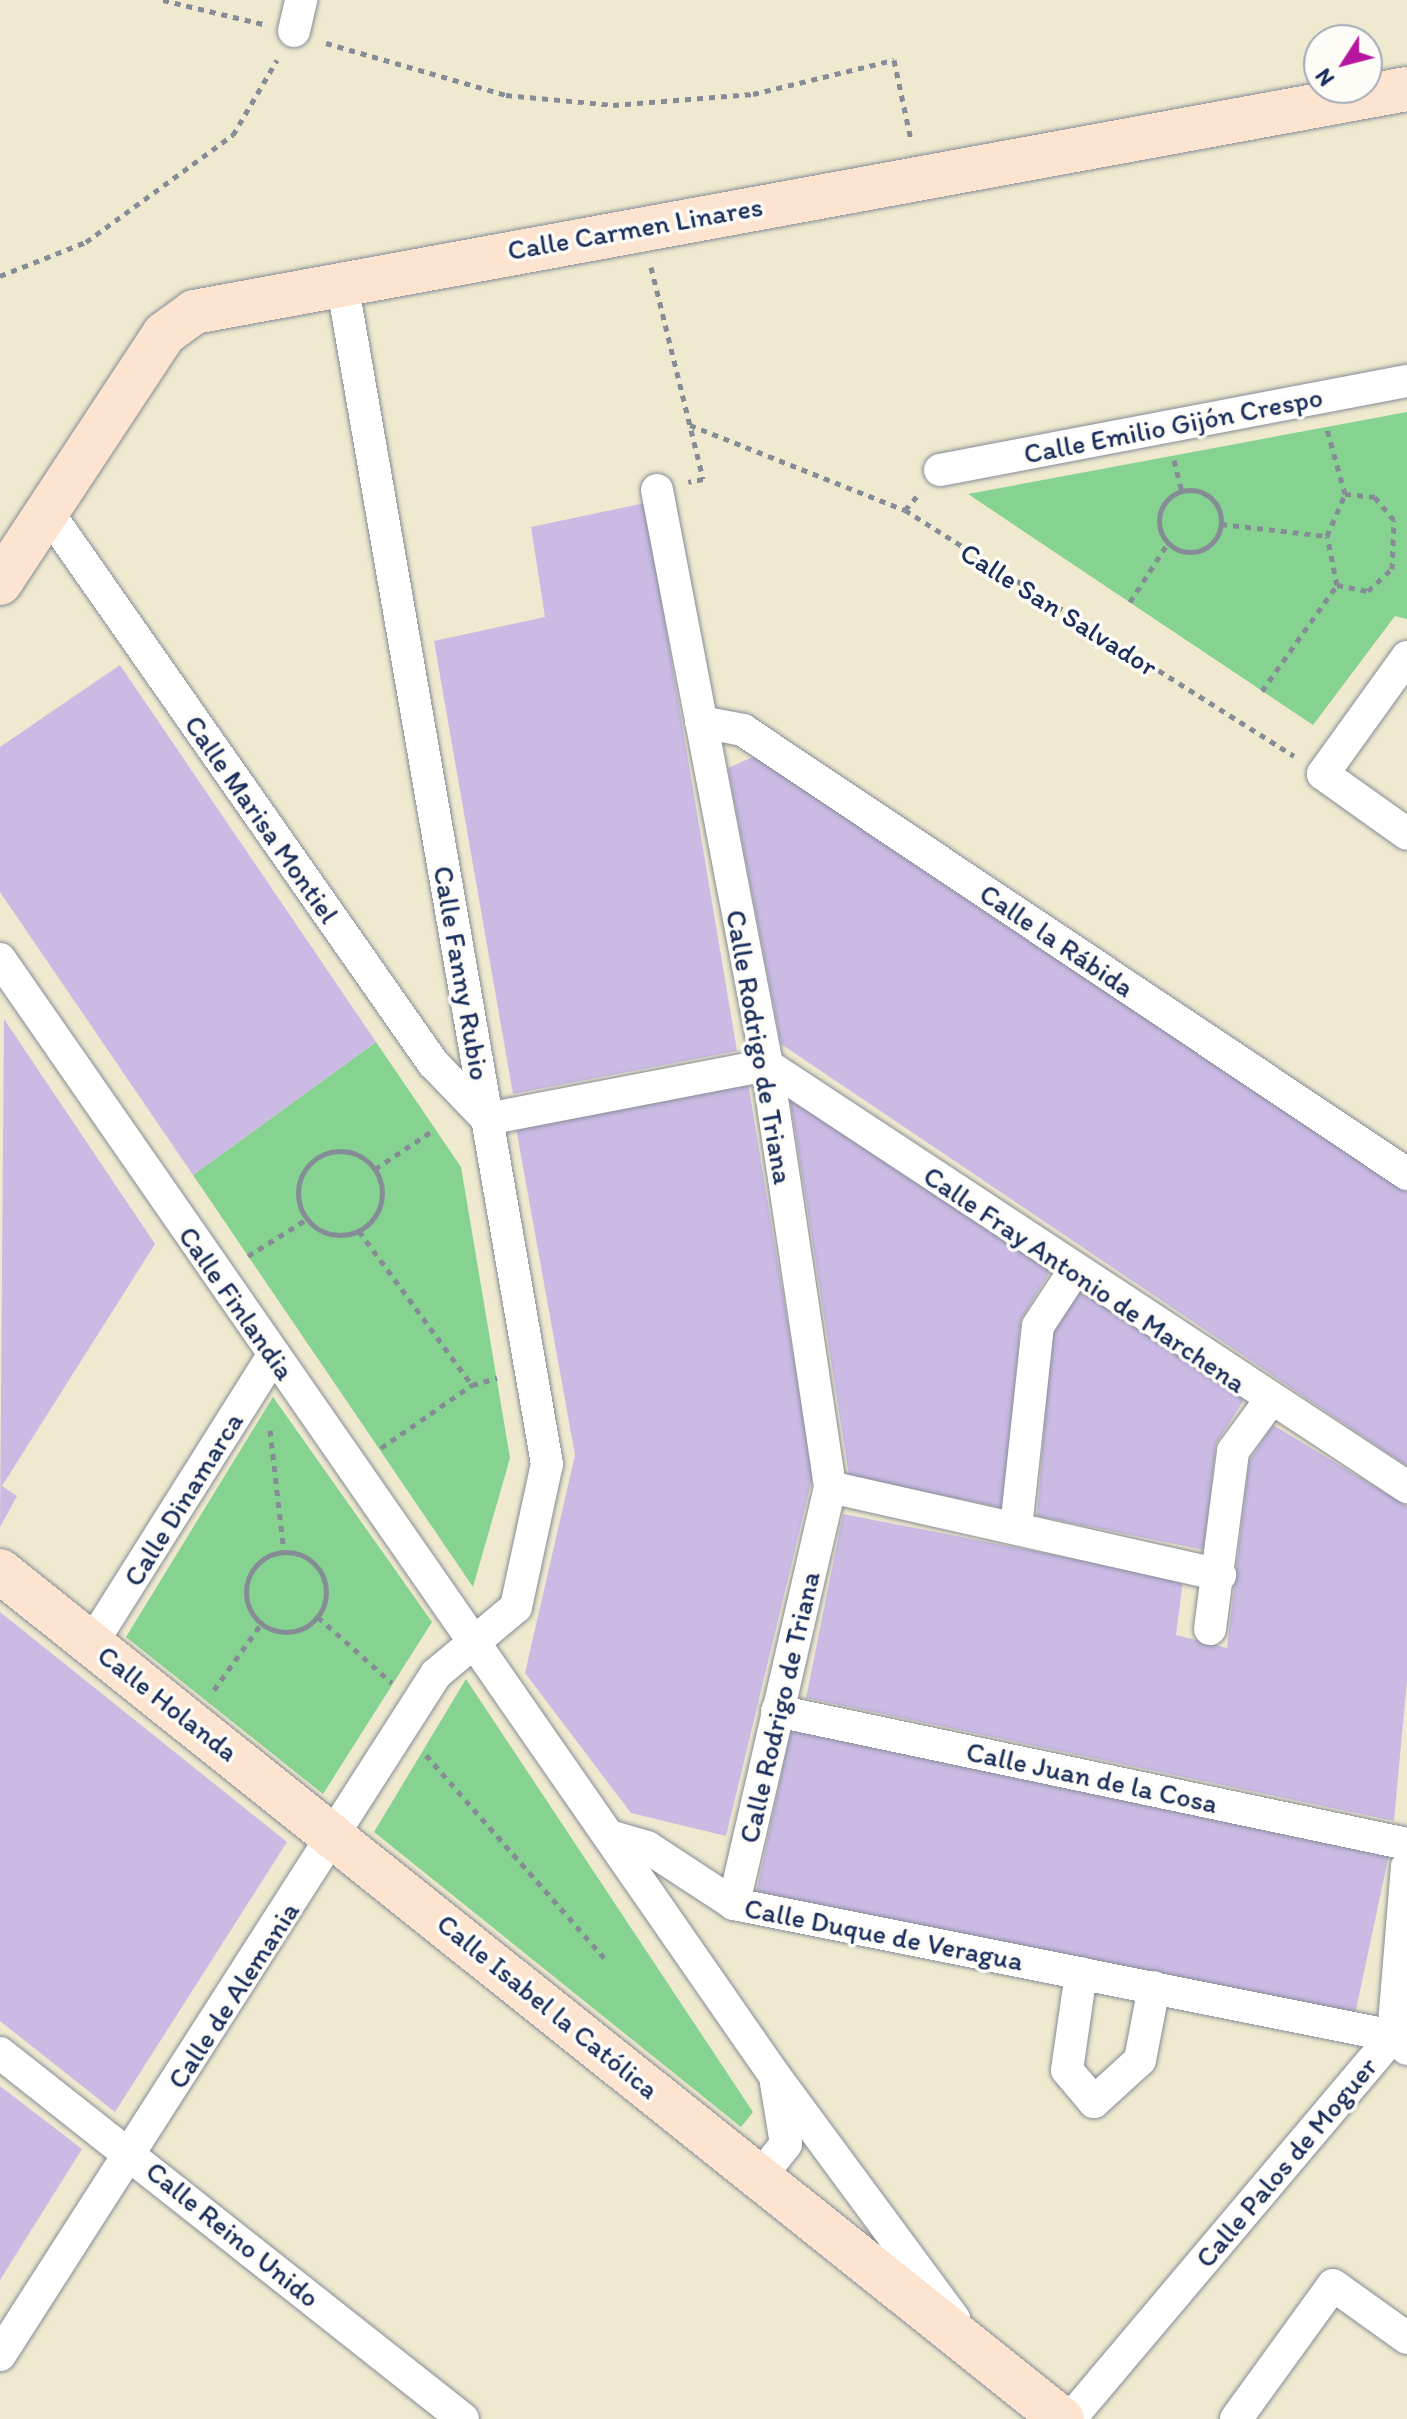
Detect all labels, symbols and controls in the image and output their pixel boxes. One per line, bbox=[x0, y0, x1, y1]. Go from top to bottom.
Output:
north arrow bbox=[1303, 24, 1383, 104]
text: N bbox=[1310, 63, 1340, 91]
street label: Calle Carmen Linares bbox=[505, 189, 765, 267]
street label: Calle Emilio Gijón Crespo bbox=[1021, 380, 1325, 470]
street label: Calle San Salvador bbox=[954, 535, 1164, 683]
street label: Calle Marisa Montiel bbox=[177, 708, 347, 930]
street label: Calle Fanny Rubio bbox=[427, 864, 497, 1082]
street label: Calle la Rábida bbox=[973, 876, 1141, 1004]
street label: Calle Rodrigo de Triana bbox=[719, 908, 801, 1186]
street label: Calle Fray Antonio de Marchena bbox=[917, 1158, 1253, 1400]
street label: Calle Finlandia bbox=[172, 1220, 302, 1386]
street label: Calle Dinamarca bbox=[116, 1406, 250, 1592]
street label: Calle Rodrigo de Triana bbox=[731, 1568, 827, 1846]
street label: Calle Holanda bbox=[91, 1638, 245, 1768]
street label: Calle Juan de la Cosa bbox=[964, 1734, 1220, 1820]
street label: Calle Duque de Veragua bbox=[741, 1890, 1027, 1978]
street label: Calle de Alemania bbox=[160, 1895, 306, 2095]
street label: Calle Isabel la Católica bbox=[430, 1906, 666, 2106]
street label: Calle Palos de Moguer bbox=[1188, 2050, 1384, 2274]
street label: Calle Reino Unido bbox=[140, 2154, 326, 2314]

